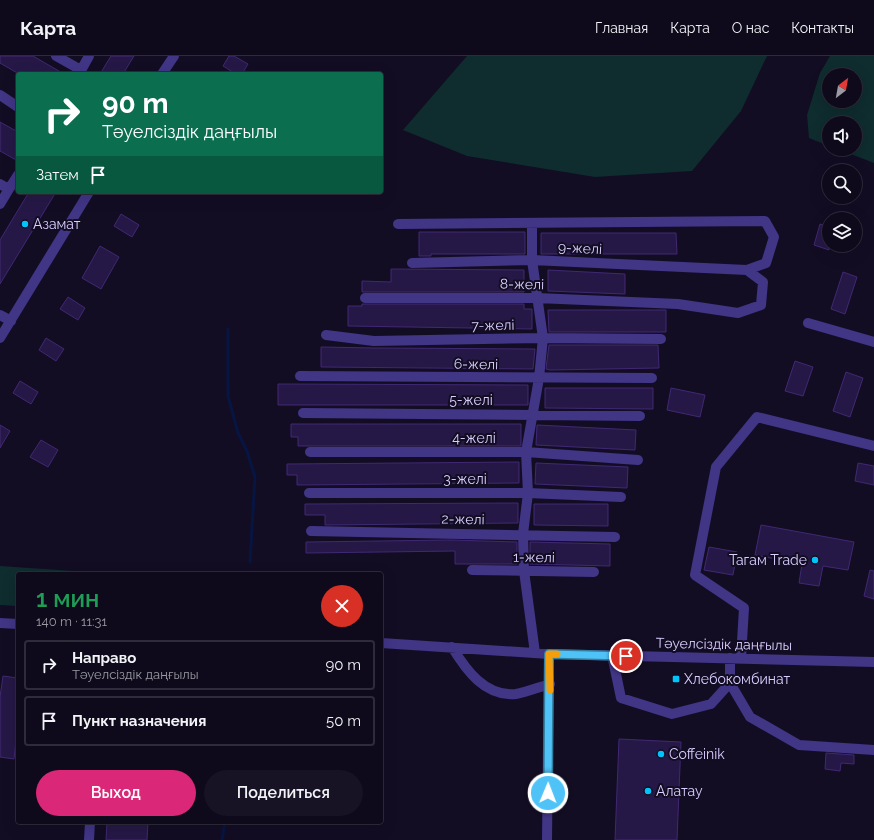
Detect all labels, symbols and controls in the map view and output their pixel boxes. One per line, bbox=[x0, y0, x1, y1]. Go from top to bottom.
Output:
text: Карта bbox=[20, 17, 76, 39]
text: Главная bbox=[595, 20, 648, 36]
text: Карта bbox=[670, 20, 710, 36]
text: О нас bbox=[732, 20, 769, 36]
text: Контакты bbox=[791, 20, 854, 36]
north arrow bbox=[822, 68, 862, 108]
map controls bbox=[822, 68, 862, 252]
text: 90 m bbox=[102, 87, 168, 120]
icon: right bbox=[36, 88, 88, 140]
button: sound bbox=[822, 116, 862, 156]
text: Тәуелсіздік даңғылы bbox=[102, 121, 277, 142]
icon: arrive bbox=[87, 164, 109, 186]
button: search bbox=[822, 164, 862, 204]
text: Затем bbox=[36, 166, 79, 184]
button: layers bbox=[822, 212, 862, 252]
place label: Азамат bbox=[33, 216, 81, 232]
marker: Азамат bbox=[20, 219, 30, 229]
street label: 9-желі bbox=[557, 239, 603, 257]
street label: 8-желі bbox=[500, 276, 544, 292]
street label: 7-желі bbox=[471, 317, 515, 333]
street label: 6-желі bbox=[454, 356, 498, 372]
street label: 5-желі bbox=[449, 392, 493, 408]
street label: 4-желі bbox=[452, 430, 496, 446]
street label: 3-желі bbox=[443, 471, 487, 487]
street label: 2-желі bbox=[441, 511, 485, 527]
street label: 1-желі bbox=[513, 549, 555, 565]
place label: Тагам Trade bbox=[729, 552, 807, 568]
marker: Тагам Trade bbox=[810, 555, 820, 565]
text: 1 мин bbox=[36, 584, 99, 613]
button: close bbox=[321, 585, 363, 627]
text: 140 m · 11:31 bbox=[36, 614, 107, 629]
street label: Тәуелсіздік даңғылы bbox=[656, 635, 792, 653]
pin bbox=[609, 639, 643, 673]
icon: arrive bbox=[615, 645, 637, 667]
text: Направо bbox=[72, 649, 136, 667]
icon: right bbox=[38, 654, 60, 676]
text: 90 m bbox=[325, 656, 361, 674]
text: Тәуелсіздік даңғылы bbox=[72, 667, 199, 682]
place label: Хлебокомбинат bbox=[684, 671, 790, 687]
marker: Хлебокомбинат bbox=[671, 674, 681, 684]
icon: arrive bbox=[38, 710, 60, 732]
text: Пункт назначения bbox=[72, 712, 206, 730]
text: 50 m bbox=[326, 712, 361, 730]
place label: Coffeinik bbox=[669, 746, 725, 762]
marker: Coffeinik bbox=[656, 749, 666, 759]
button: Выход bbox=[36, 770, 196, 816]
button: Поделиться bbox=[204, 770, 363, 816]
position arrow bbox=[527, 772, 569, 814]
place label: Алатау bbox=[656, 783, 703, 799]
marker: Алатау bbox=[643, 786, 653, 796]

